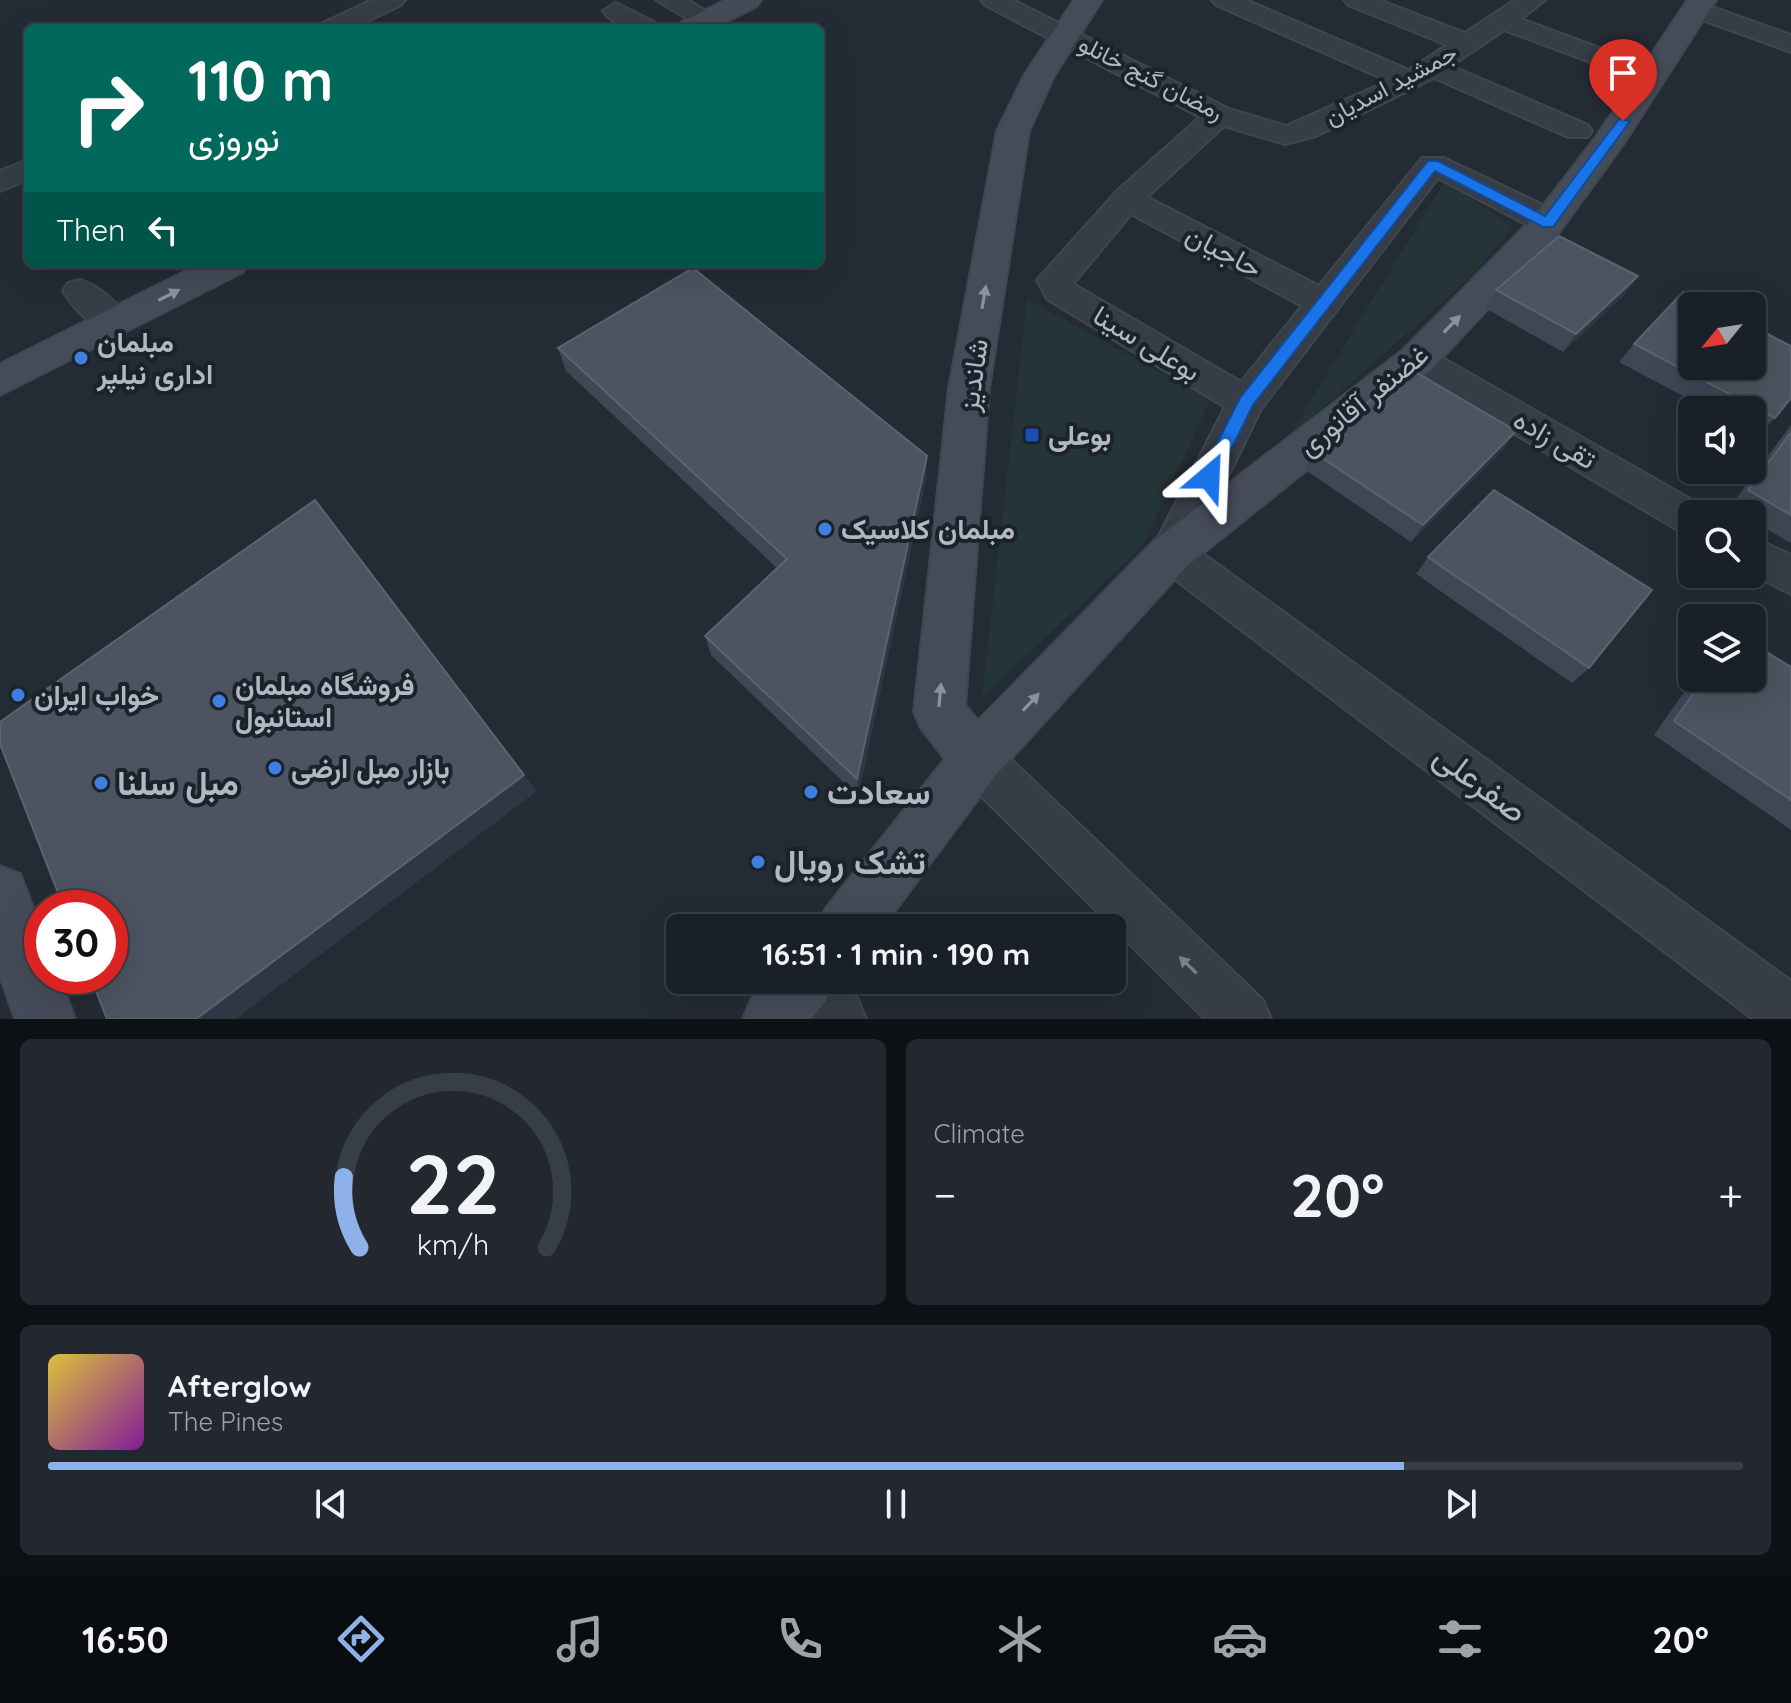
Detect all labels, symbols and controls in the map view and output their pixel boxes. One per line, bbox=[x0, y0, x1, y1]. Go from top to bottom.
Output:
street label: رمضان گنج خانلو bbox=[1073, 28, 1229, 129]
street label: جمشید اسدیان bbox=[1319, 37, 1462, 131]
pin bbox=[1589, 39, 1657, 121]
text: 110 m bbox=[188, 45, 333, 115]
icon: arrive bbox=[1601, 51, 1645, 95]
icon: right bbox=[56, 56, 160, 160]
text: نوروزی bbox=[188, 115, 280, 160]
icon: left bbox=[141, 208, 185, 252]
text: Then bbox=[56, 211, 125, 249]
street label: حاجیان bbox=[1180, 216, 1268, 285]
one-way arrow bbox=[979, 285, 991, 310]
one-way arrow bbox=[158, 288, 181, 301]
north arrow bbox=[1678, 292, 1766, 380]
map controls bbox=[1678, 292, 1766, 692]
street label: بوعلی سینا bbox=[1087, 297, 1207, 389]
one-way arrow bbox=[1443, 314, 1461, 333]
place label: مبلمان اداری نیلپر bbox=[96, 324, 213, 394]
street label: شاندیز bbox=[950, 336, 996, 415]
street label: غضنفر آقانوری bbox=[1290, 336, 1436, 464]
marker: مبلمان اداری نیلپر bbox=[72, 349, 90, 367]
button: sound bbox=[1678, 396, 1766, 484]
street label: تقی زاده bbox=[1507, 401, 1603, 477]
place label: بوعلی bbox=[1048, 417, 1111, 453]
marker: بوعلی bbox=[1023, 426, 1041, 444]
position arrow bbox=[1167, 435, 1251, 519]
button: search bbox=[1678, 500, 1766, 588]
place label: مبلمان کلاسیک bbox=[841, 511, 1015, 546]
marker: مبلمان کلاسیک bbox=[816, 520, 834, 538]
button: layers bbox=[1678, 604, 1766, 692]
place label: فروشگاه مبلمان استانبول bbox=[235, 667, 415, 735]
place label: خواب ایران bbox=[34, 677, 159, 713]
one-way arrow bbox=[934, 682, 947, 707]
marker: خواب ایران bbox=[9, 686, 27, 704]
marker: فروشگاه مبلمان استانبول bbox=[210, 692, 228, 710]
one-way arrow bbox=[1021, 693, 1039, 712]
street label: صفرعلی bbox=[1426, 733, 1537, 832]
place label: بازار مبل ارضی bbox=[291, 750, 450, 786]
marker: بازار مبل ارضی bbox=[266, 759, 284, 777]
place label: مبل سلنا bbox=[117, 761, 239, 804]
place label: سعادت bbox=[827, 770, 930, 813]
marker: مبل سلنا bbox=[92, 774, 110, 792]
marker: سعادت bbox=[802, 783, 820, 801]
place label: تشک رویال bbox=[774, 840, 926, 884]
marker: تشک رویال bbox=[749, 853, 767, 871]
speed limit sign: 30 bbox=[24, 890, 128, 994]
text: 16:51 · 1 min · 190 m bbox=[762, 935, 1030, 973]
one-way arrow bbox=[1179, 956, 1198, 974]
text: Climate bbox=[934, 1117, 1025, 1150]
text: 22 bbox=[405, 1131, 500, 1235]
text: 20° bbox=[1290, 1157, 1385, 1232]
text: − bbox=[934, 1167, 956, 1222]
text: + bbox=[1718, 1167, 1743, 1222]
text: km/h bbox=[416, 1226, 489, 1262]
text: Afterglow bbox=[168, 1367, 311, 1405]
text: The Pines bbox=[168, 1405, 283, 1438]
icon: previous bbox=[309, 1482, 353, 1526]
icon: pause bbox=[874, 1482, 918, 1526]
icon: next bbox=[1439, 1482, 1483, 1526]
icon: directions bbox=[333, 1611, 389, 1667]
icon: music bbox=[552, 1611, 608, 1667]
icon: phone bbox=[772, 1611, 828, 1667]
icon: climate bbox=[992, 1611, 1048, 1667]
icon: car bbox=[1212, 1611, 1268, 1667]
icon: filters bbox=[1432, 1611, 1488, 1667]
text: 16:50 bbox=[82, 1617, 169, 1662]
text: 20° bbox=[1652, 1617, 1709, 1662]

